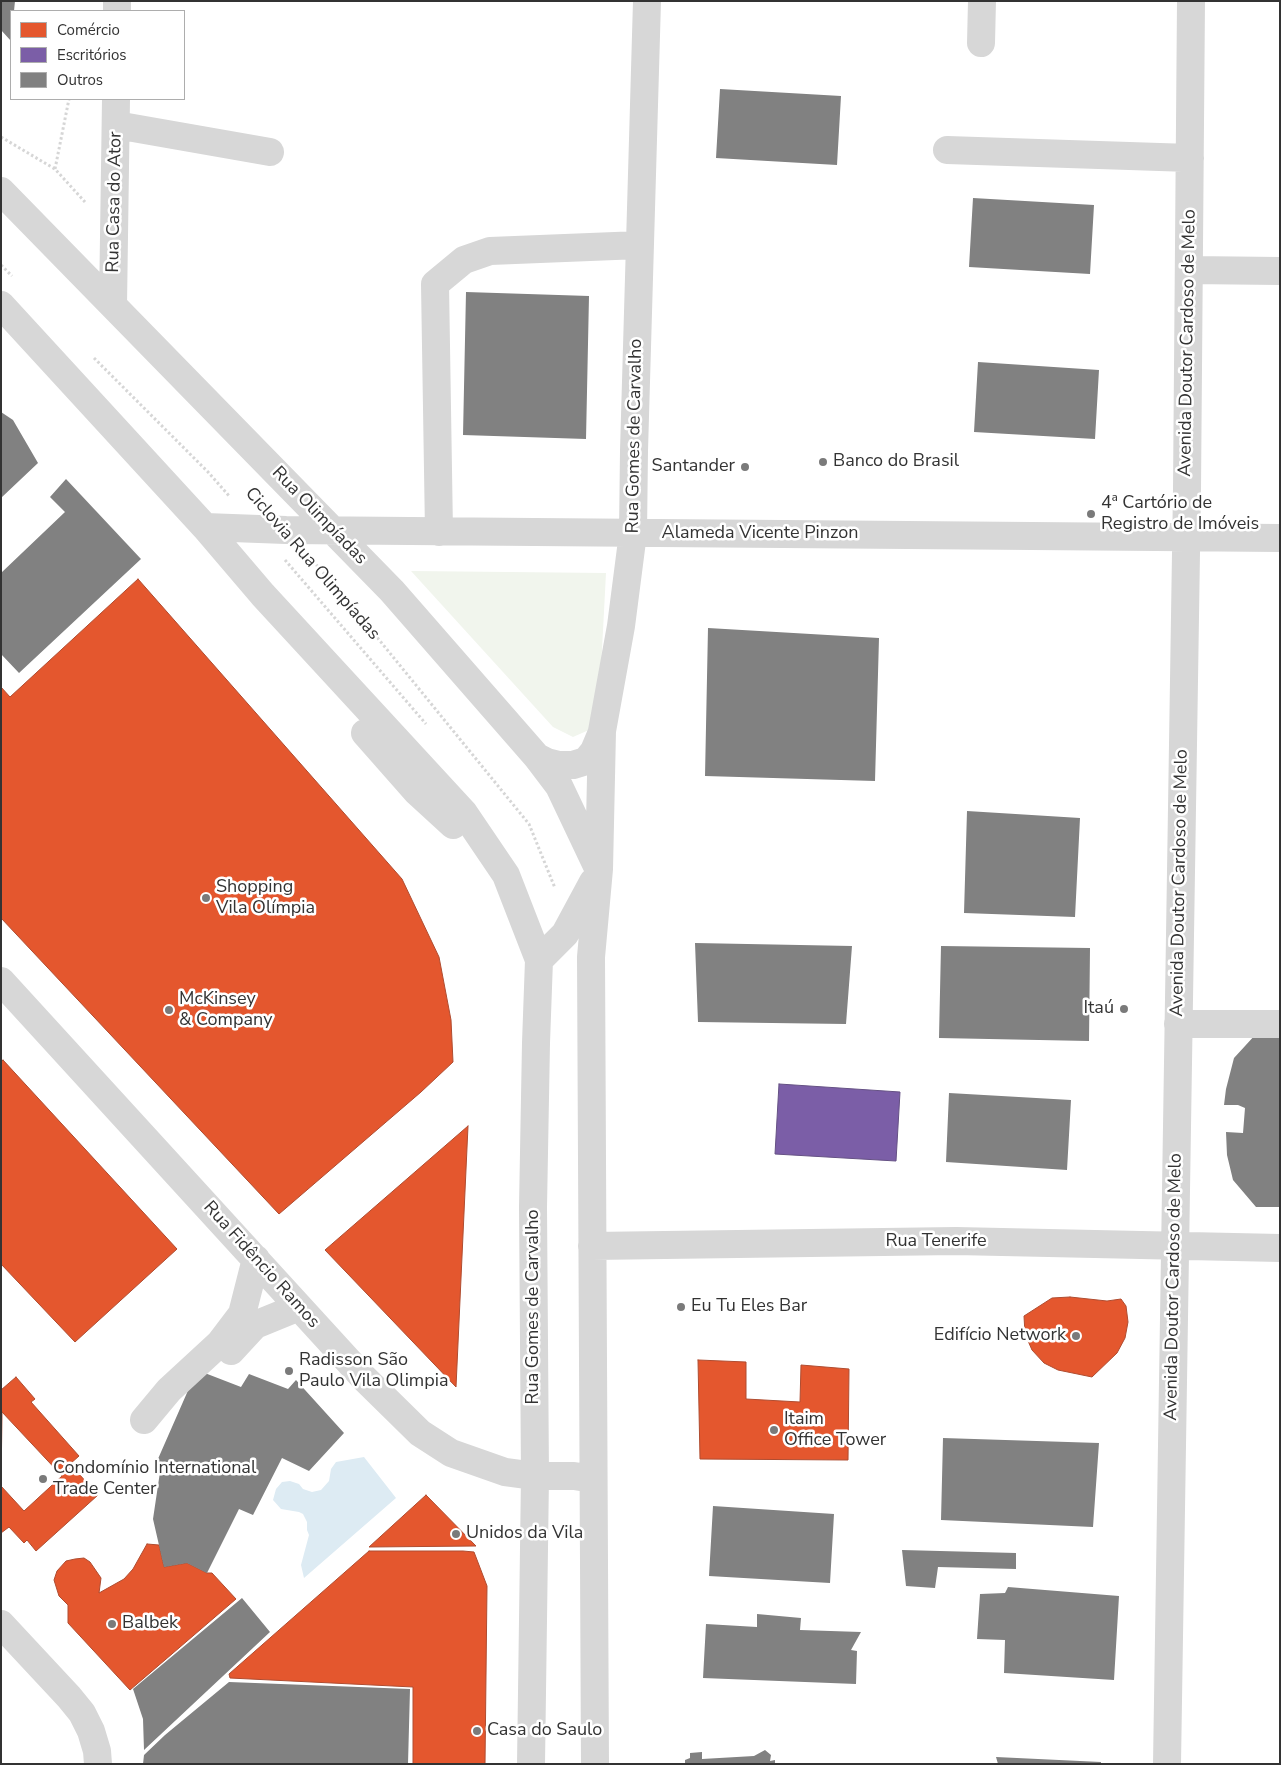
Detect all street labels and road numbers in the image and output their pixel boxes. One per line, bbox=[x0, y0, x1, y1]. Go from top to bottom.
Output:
street label: Rua Casa do Ator bbox=[103, 131, 127, 273]
street label: Avenida Doutor Cardoso de Melo bbox=[1175, 209, 1201, 477]
street label: Rua Gomes de Carvalho bbox=[623, 338, 647, 534]
street label: Rua Olimpíadas bbox=[267, 462, 371, 570]
street label: Ciclovia Rua Olimpíadas bbox=[240, 483, 384, 645]
street label: Alameda Vicente Pinzon bbox=[662, 523, 858, 545]
street label: Avenida Doutor Cardoso de Melo bbox=[1167, 749, 1193, 1017]
street label: Avenida Doutor Cardoso de Melo bbox=[1161, 1153, 1187, 1421]
street label: Rua Fidêncio Ramos bbox=[198, 1197, 324, 1333]
street label: Rua Gomes de Carvalho bbox=[523, 1210, 545, 1404]
street label: Rua Tenerife bbox=[885, 1231, 987, 1253]

